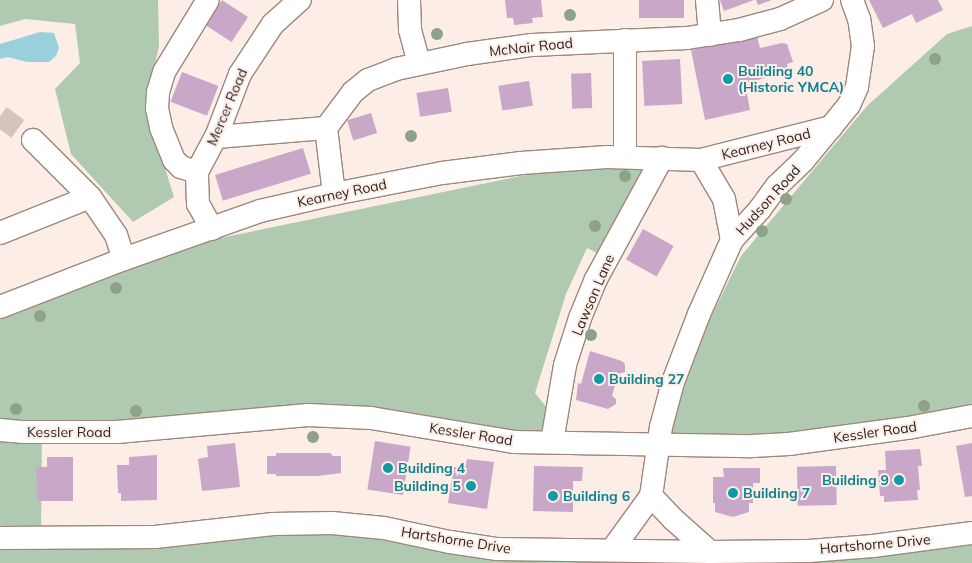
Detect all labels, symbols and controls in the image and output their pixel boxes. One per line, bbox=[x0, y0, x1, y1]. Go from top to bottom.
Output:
street label: McNair Road bbox=[488, 34, 574, 60]
place label: Building 40 (Historic YMCA) bbox=[738, 63, 844, 95]
street label: Mercer Road bbox=[203, 66, 251, 148]
marker: Building 40 (Historic YMCA) bbox=[722, 73, 734, 85]
street label: Kearney Road bbox=[720, 125, 812, 163]
street label: Hudson Road bbox=[732, 162, 804, 238]
street label: Kearney Road bbox=[296, 175, 388, 211]
street label: Lawson Lane bbox=[568, 252, 618, 338]
place label: Building 27 bbox=[609, 371, 684, 387]
marker: Building 27 bbox=[593, 373, 605, 385]
street label: Kessler Road bbox=[832, 418, 918, 446]
street label: Kessler Road bbox=[428, 419, 514, 449]
street label: Kessler Road bbox=[27, 424, 111, 440]
place label: Building 4 bbox=[398, 460, 465, 476]
marker: Building 4 bbox=[382, 462, 394, 474]
place label: Building 9 bbox=[822, 472, 889, 488]
marker: Building 9 bbox=[893, 474, 905, 486]
place label: Building 5 bbox=[394, 478, 461, 494]
marker: Building 5 bbox=[465, 480, 477, 492]
place label: Building 7 bbox=[743, 485, 810, 501]
marker: Building 7 bbox=[727, 487, 739, 499]
place label: Building 6 bbox=[563, 488, 630, 504]
marker: Building 6 bbox=[547, 490, 559, 502]
street label: Hartshorne Drive bbox=[400, 523, 512, 557]
street label: Hartshorne Drive bbox=[819, 531, 931, 557]

